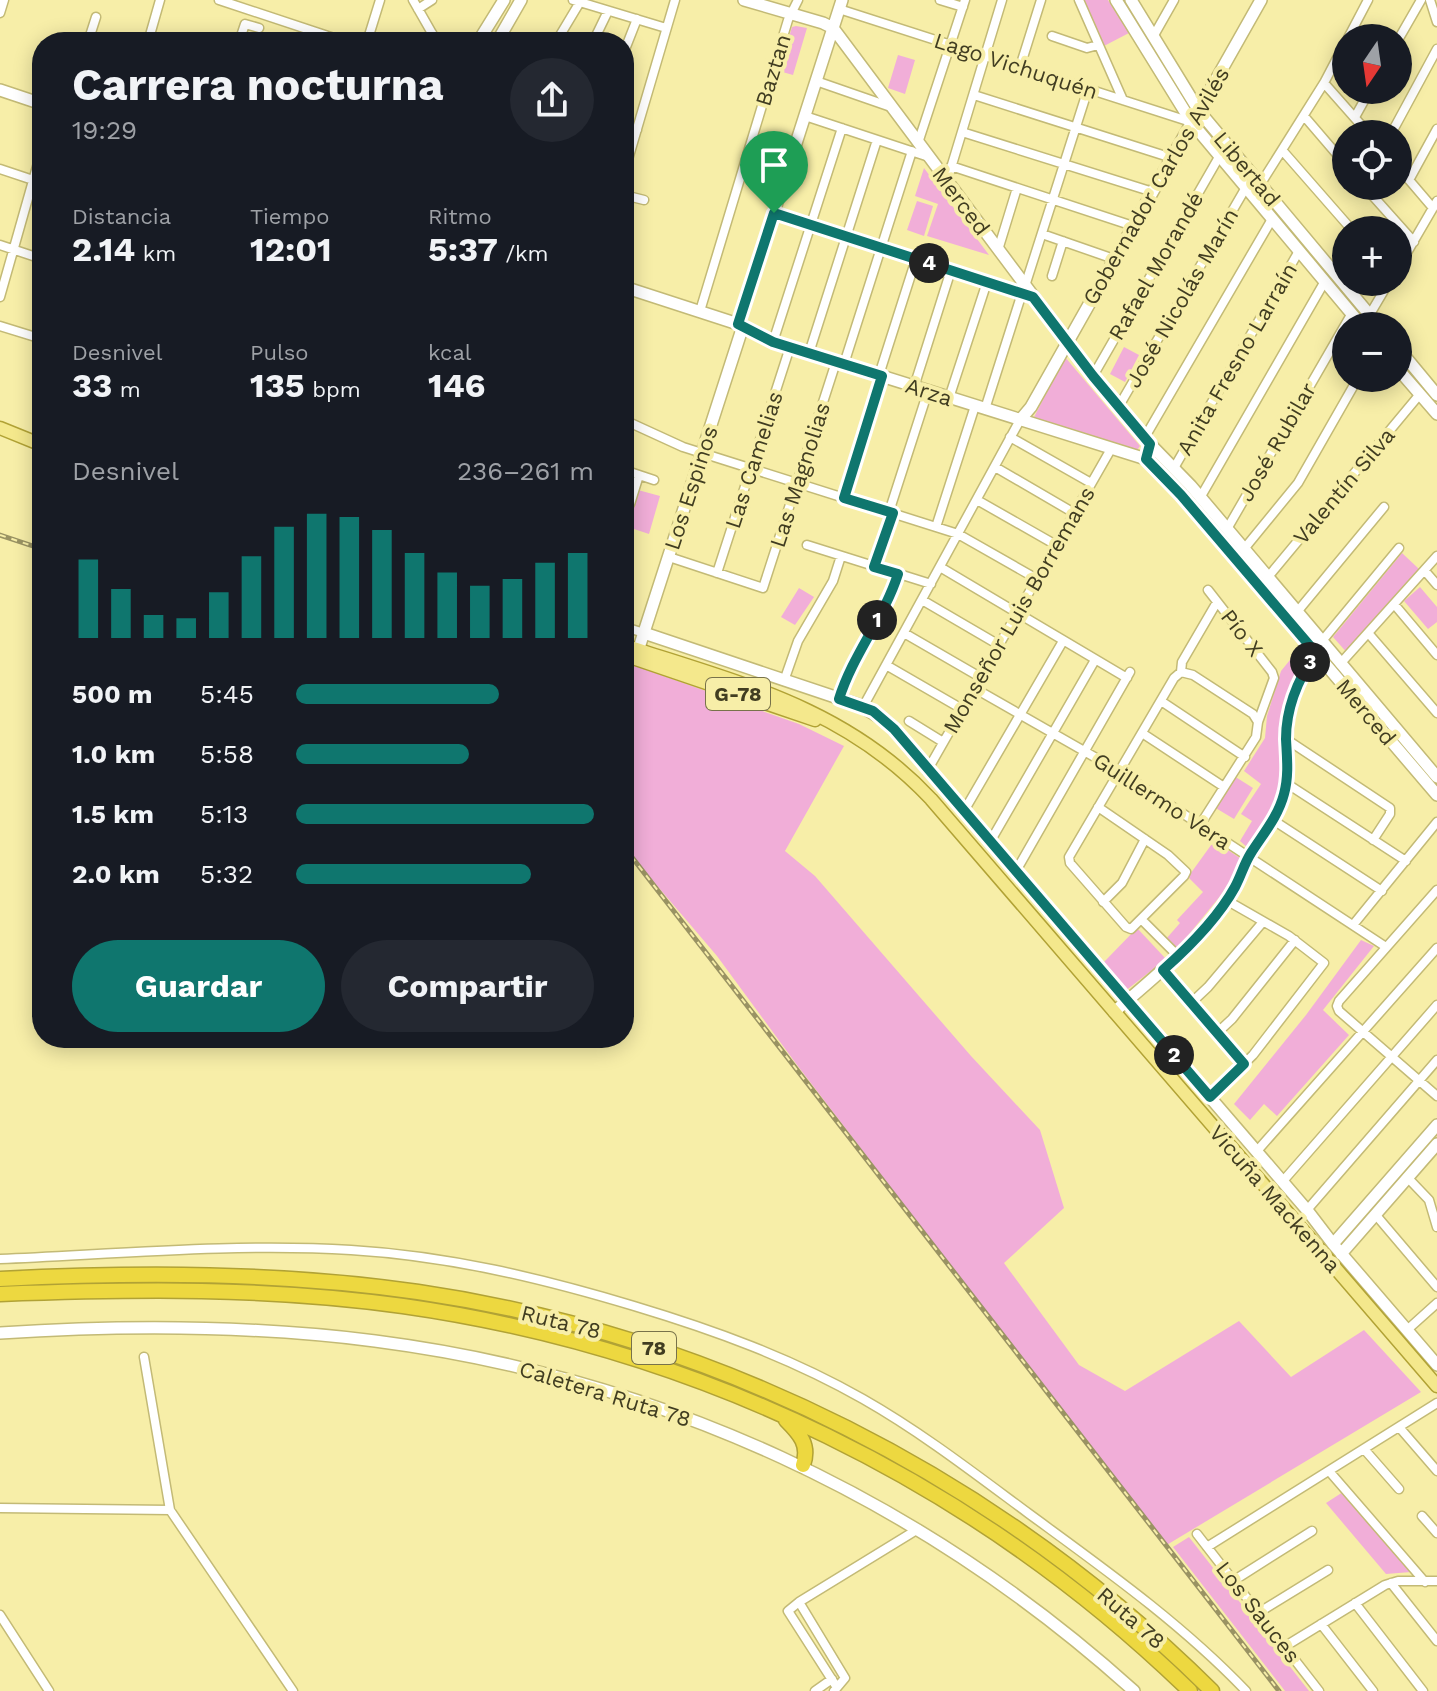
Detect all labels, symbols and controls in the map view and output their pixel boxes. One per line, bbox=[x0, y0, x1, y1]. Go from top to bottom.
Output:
north arrow bbox=[1332, 24, 1412, 104]
map controls bbox=[1332, 24, 1412, 392]
street label: Lago Vichuquén bbox=[931, 28, 1101, 104]
street label: Baztan bbox=[750, 31, 796, 109]
button: share bbox=[510, 58, 594, 142]
text: Carrera nocturna bbox=[72, 59, 444, 111]
street label: Gobernador Carlos Avilés bbox=[1078, 63, 1234, 309]
text: 19:29 bbox=[72, 115, 137, 145]
button: locate bbox=[1332, 120, 1412, 200]
street label: Libertad bbox=[1209, 127, 1285, 211]
pin bbox=[740, 131, 808, 213]
icon: arrive bbox=[752, 143, 796, 187]
street label: Merced bbox=[927, 162, 995, 240]
street label: Rafael Morandé bbox=[1104, 188, 1208, 344]
text: Distancia bbox=[72, 204, 171, 229]
text: Tiempo bbox=[250, 204, 329, 229]
text: Ritmo bbox=[428, 204, 492, 229]
street label: José Nicolás Marín bbox=[1121, 204, 1243, 392]
button: + bbox=[1332, 216, 1412, 296]
text: 2.14 bbox=[72, 229, 135, 269]
text: 12:01 bbox=[250, 229, 332, 269]
text: 5:37 bbox=[428, 229, 498, 269]
text: km bbox=[135, 241, 176, 266]
text: /km bbox=[498, 241, 549, 266]
pin: 4 bbox=[909, 243, 949, 283]
text: 4 bbox=[922, 250, 936, 275]
street label: Anita Fresno Larraín bbox=[1172, 259, 1302, 459]
button: − bbox=[1332, 312, 1412, 392]
text: Desnivel bbox=[72, 340, 163, 365]
text: Pulso bbox=[250, 340, 309, 365]
text: kcal bbox=[428, 340, 472, 365]
text: 33 bbox=[72, 365, 112, 405]
text: 135 bbox=[250, 365, 305, 405]
text: 146 bbox=[428, 365, 486, 405]
street label: Arza bbox=[902, 373, 956, 411]
text: m bbox=[112, 377, 141, 402]
text: bpm bbox=[305, 377, 361, 402]
street label: José Rubilar bbox=[1233, 378, 1321, 506]
street label: Las Camelias bbox=[720, 388, 788, 532]
street label: Las Magnolias bbox=[765, 399, 835, 551]
street label: Los Espinos bbox=[659, 423, 723, 553]
street label: Valentín Silva bbox=[1288, 423, 1400, 549]
text: Desnivel bbox=[72, 456, 179, 486]
text: 236–261 m bbox=[457, 456, 594, 486]
street label: Monseñor Luis Borremans bbox=[938, 482, 1100, 738]
pin: 1 bbox=[857, 600, 897, 640]
street label: Pío X bbox=[1216, 604, 1268, 662]
text: 1 bbox=[872, 607, 882, 632]
pin: 3 bbox=[1290, 642, 1330, 682]
text: 3 bbox=[1303, 649, 1317, 674]
street label: Merced bbox=[1331, 674, 1401, 750]
road number: G-78 bbox=[706, 678, 770, 710]
text: 500 m bbox=[72, 679, 153, 709]
text: 5:45 bbox=[200, 679, 254, 709]
text: 1.0 km bbox=[72, 739, 155, 769]
text: 5:58 bbox=[200, 739, 254, 769]
street label: Guillermo Vera bbox=[1089, 747, 1235, 855]
text: 1.5 km bbox=[72, 799, 154, 829]
text: 5:13 bbox=[200, 799, 248, 829]
text: 2.0 km bbox=[72, 859, 160, 889]
text: 5:32 bbox=[200, 859, 253, 889]
button: Guardar bbox=[72, 940, 325, 1032]
button: Compartir bbox=[341, 940, 594, 1032]
pin: 2 bbox=[1154, 1035, 1194, 1075]
text: 2 bbox=[1167, 1042, 1181, 1067]
street label: Vicuña Mackenna bbox=[1204, 1120, 1346, 1278]
street label: Ruta 78 bbox=[519, 1300, 603, 1344]
road number: 78 bbox=[632, 1332, 676, 1364]
street label: Caletera Ruta 78 bbox=[516, 1356, 694, 1432]
street label: Los Sauces bbox=[1211, 1556, 1305, 1668]
street label: Ruta 78 bbox=[1092, 1582, 1170, 1654]

